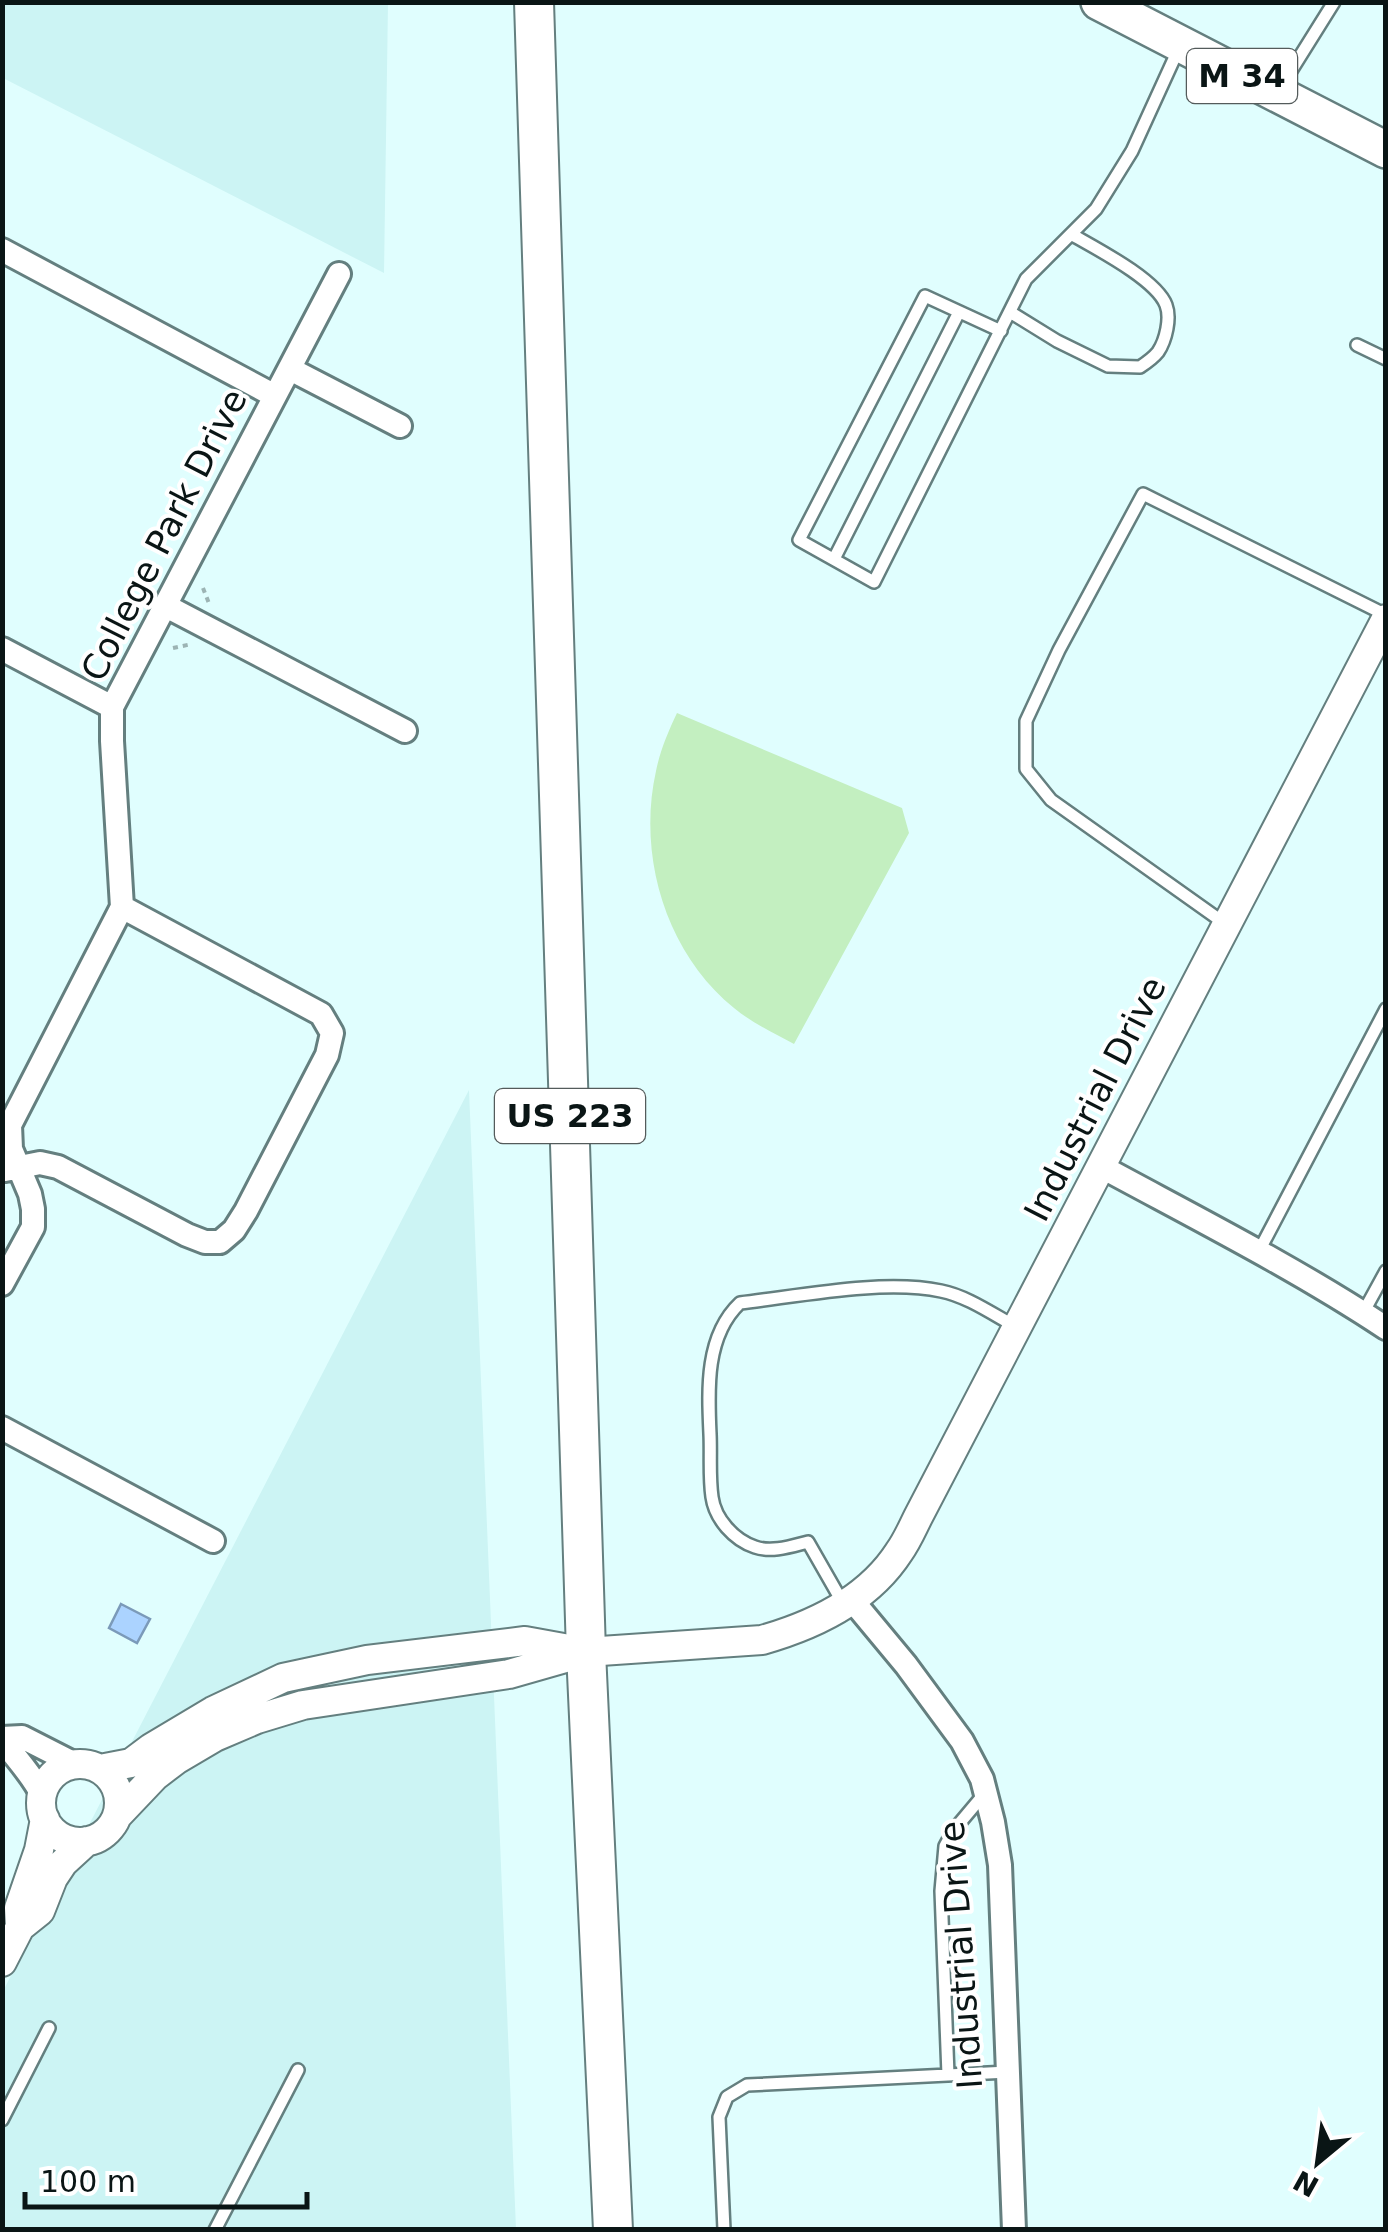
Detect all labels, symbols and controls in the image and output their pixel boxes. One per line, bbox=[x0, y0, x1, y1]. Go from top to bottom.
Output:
road number: M 34 bbox=[1187, 49, 1297, 103]
street label: College Park Drive bbox=[73, 383, 255, 687]
street label: Industrial Drive bbox=[1016, 970, 1174, 1228]
road number: US 223 bbox=[495, 1089, 645, 1143]
street label: Industrial Drive bbox=[932, 1820, 990, 2090]
north arrow bbox=[1268, 2112, 1368, 2212]
scale bar bbox=[25, 2147, 308, 2209]
text: N bbox=[1288, 2163, 1324, 2204]
text: 100 m bbox=[40, 2164, 136, 2199]

